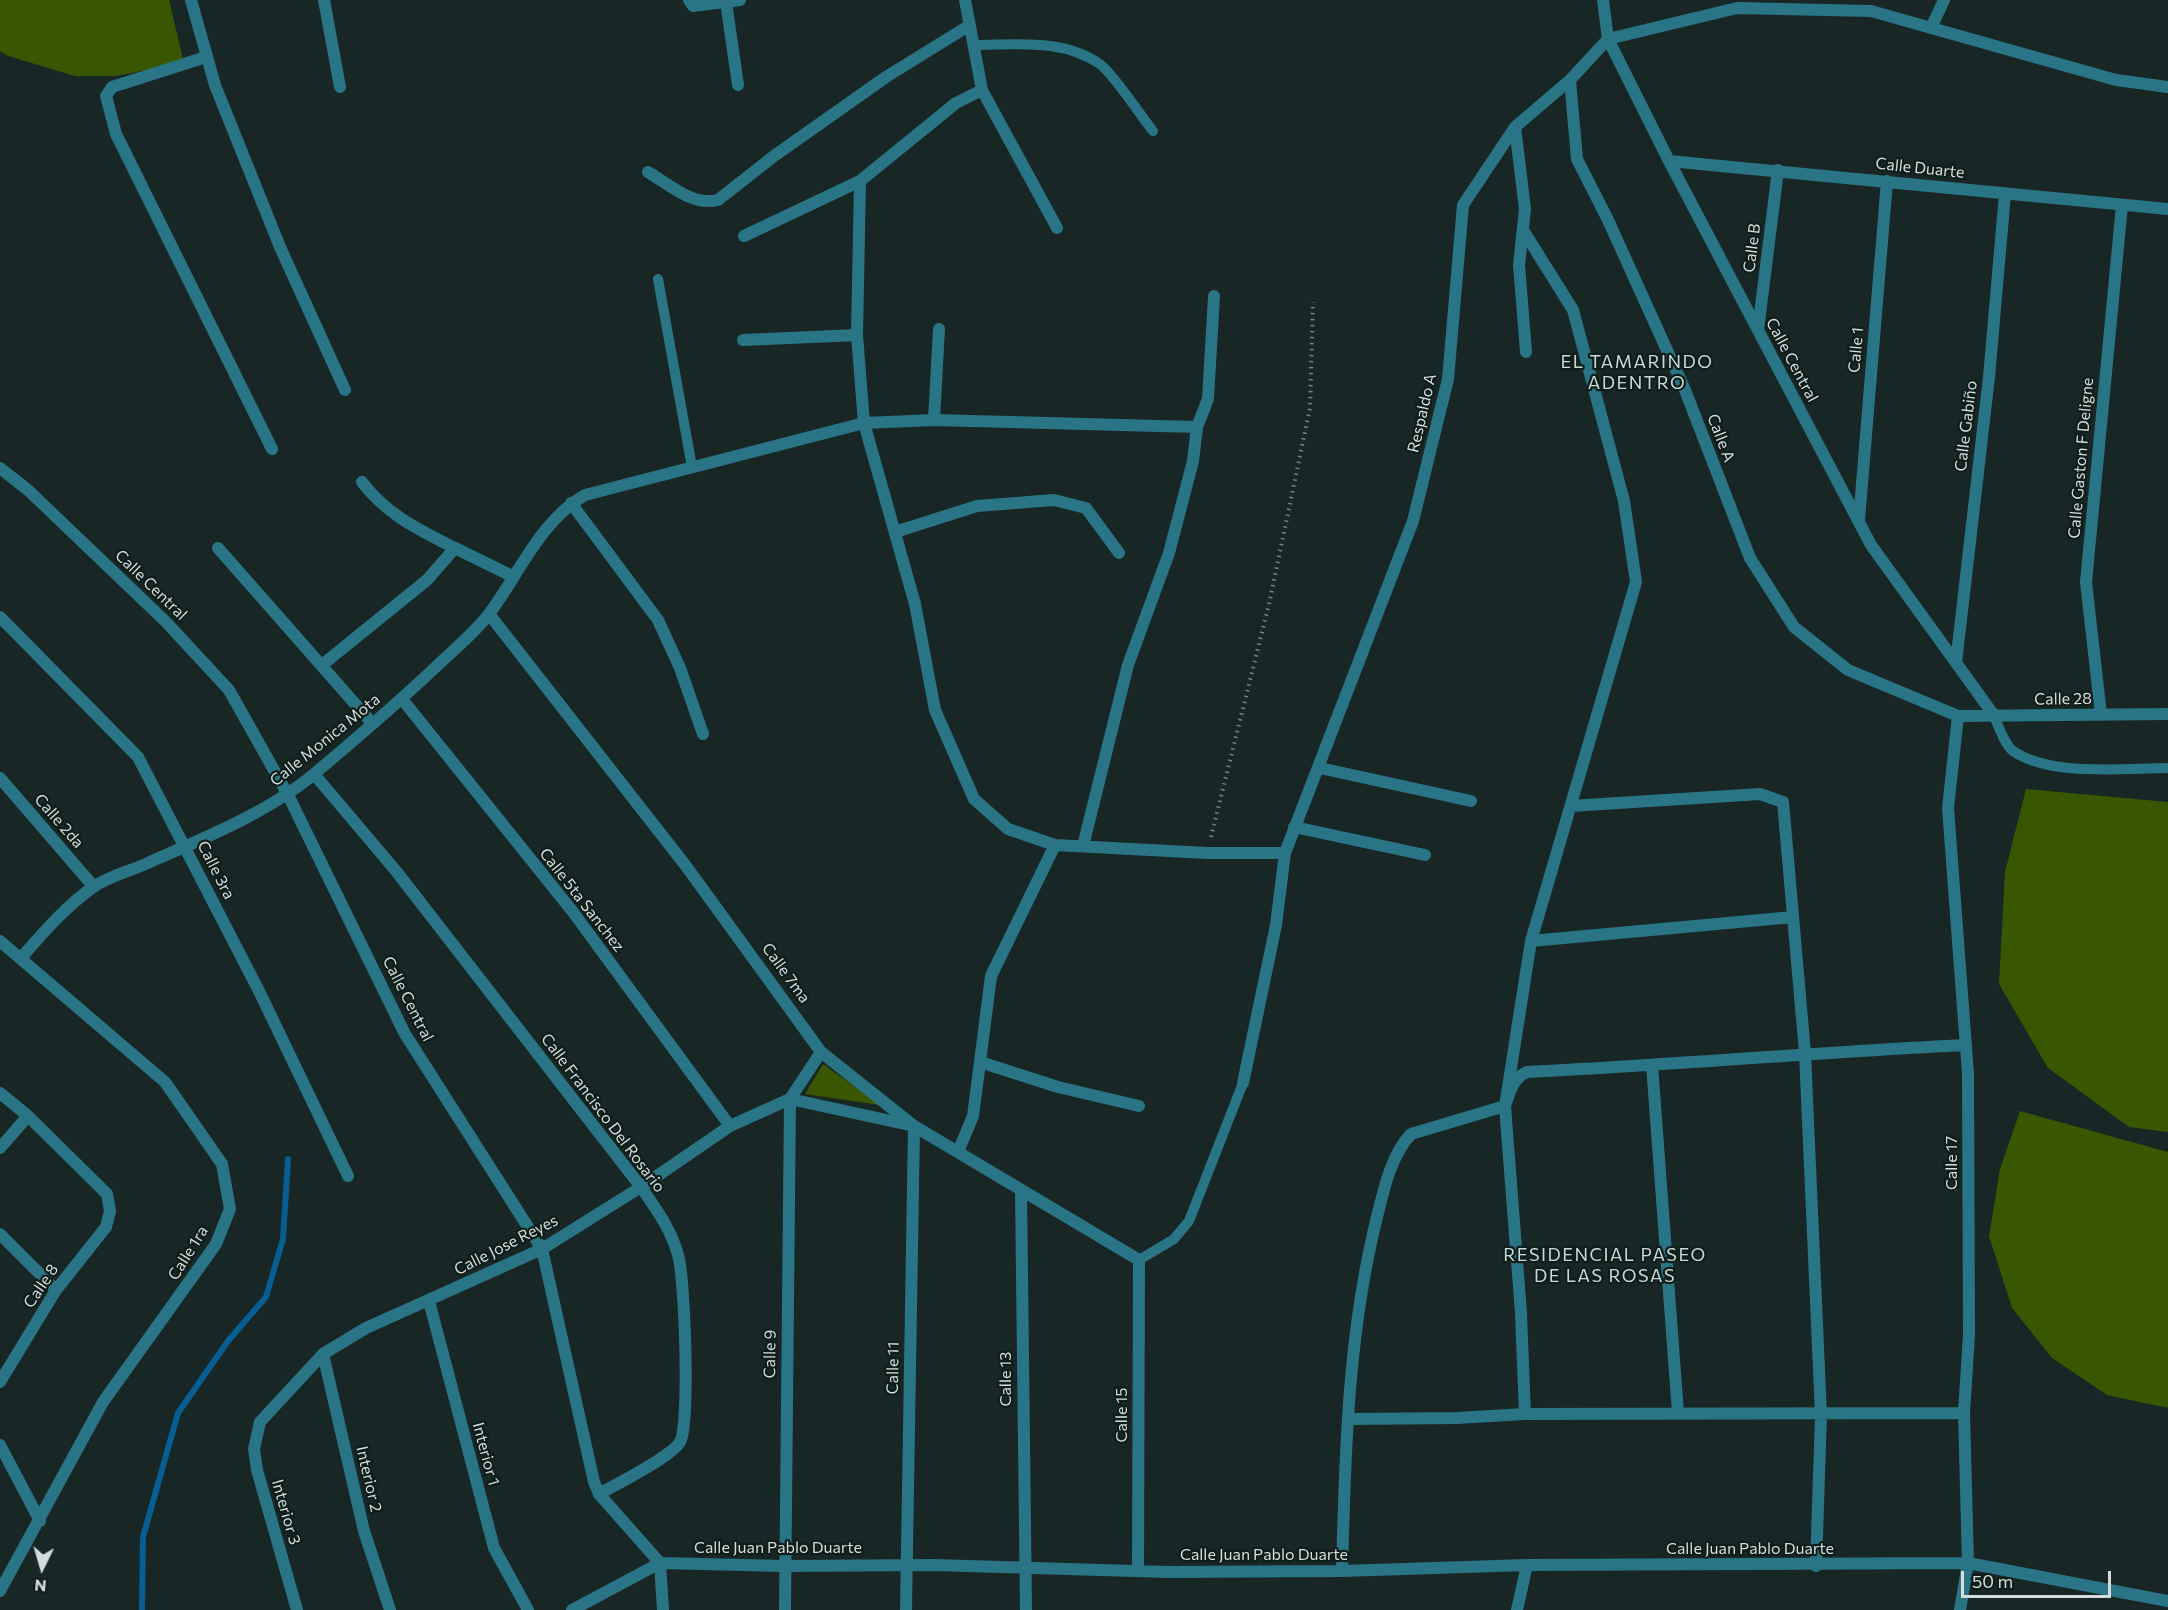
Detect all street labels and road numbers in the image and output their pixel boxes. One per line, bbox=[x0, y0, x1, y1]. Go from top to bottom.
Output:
street label: Calle Duarte bbox=[1875, 154, 1965, 182]
street label: Calle B bbox=[1739, 222, 1765, 274]
street label: Calle Central bbox=[1762, 315, 1822, 405]
street label: Calle 1 bbox=[1844, 326, 1868, 374]
street label: Respaldo A bbox=[1404, 372, 1440, 454]
street label: Calle Gaston F Deligne bbox=[2064, 377, 2098, 539]
street label: Calle Gabiño bbox=[1951, 379, 1981, 473]
street label: Calle A bbox=[1703, 411, 1739, 465]
street label: Calle Central bbox=[111, 546, 191, 624]
street label: Calle 28 bbox=[2034, 689, 2092, 709]
street label: Calle Monica Mota bbox=[266, 690, 384, 790]
street label: Calle 2da bbox=[30, 790, 88, 852]
street label: Calle 3ra bbox=[193, 838, 239, 902]
street label: Calle 5ta Sanchez bbox=[535, 844, 629, 956]
street label: Calle 7ma bbox=[758, 939, 814, 1007]
street label: Calle Central bbox=[378, 953, 438, 1045]
street label: Calle Francisco Del Rosario bbox=[537, 1030, 669, 1196]
street label: Calle 17 bbox=[1942, 1136, 1962, 1190]
street label: Calle Jose Reyes bbox=[451, 1211, 561, 1279]
street label: Calle 1ra bbox=[164, 1222, 212, 1284]
street label: Calle 8 bbox=[19, 1260, 63, 1312]
street label: Calle 9 bbox=[760, 1330, 780, 1378]
street label: Calle 11 bbox=[883, 1342, 903, 1394]
street label: Calle 13 bbox=[996, 1352, 1016, 1406]
street label: Calle 15 bbox=[1112, 1388, 1132, 1442]
street label: Interior 1 bbox=[468, 1420, 504, 1488]
street label: Interior 2 bbox=[352, 1444, 386, 1514]
street label: Interior 3 bbox=[268, 1477, 304, 1547]
street label: Calle Juan Pablo Duarte bbox=[694, 1538, 862, 1558]
street label: Calle Juan Pablo Duarte bbox=[1666, 1539, 1834, 1559]
street label: Calle Juan Pablo Duarte bbox=[1180, 1545, 1348, 1565]

